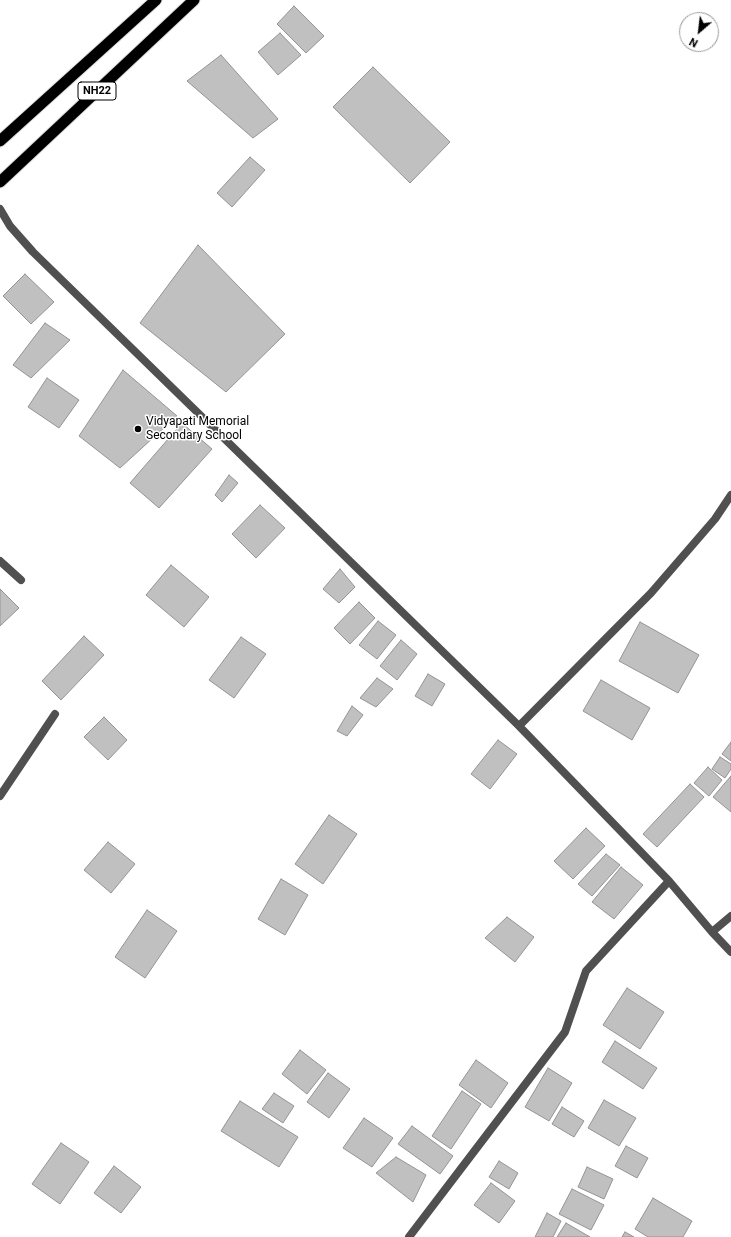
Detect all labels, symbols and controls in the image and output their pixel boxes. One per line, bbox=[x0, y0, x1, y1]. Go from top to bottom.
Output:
north arrow bbox=[679, 12, 719, 52]
text: N bbox=[687, 35, 700, 50]
road number: NH22 bbox=[78, 82, 116, 100]
place label: Vidyapati Memorial Secondary School bbox=[146, 415, 249, 443]
marker: Vidyapati Memorial Secondary School bbox=[133, 424, 143, 434]

